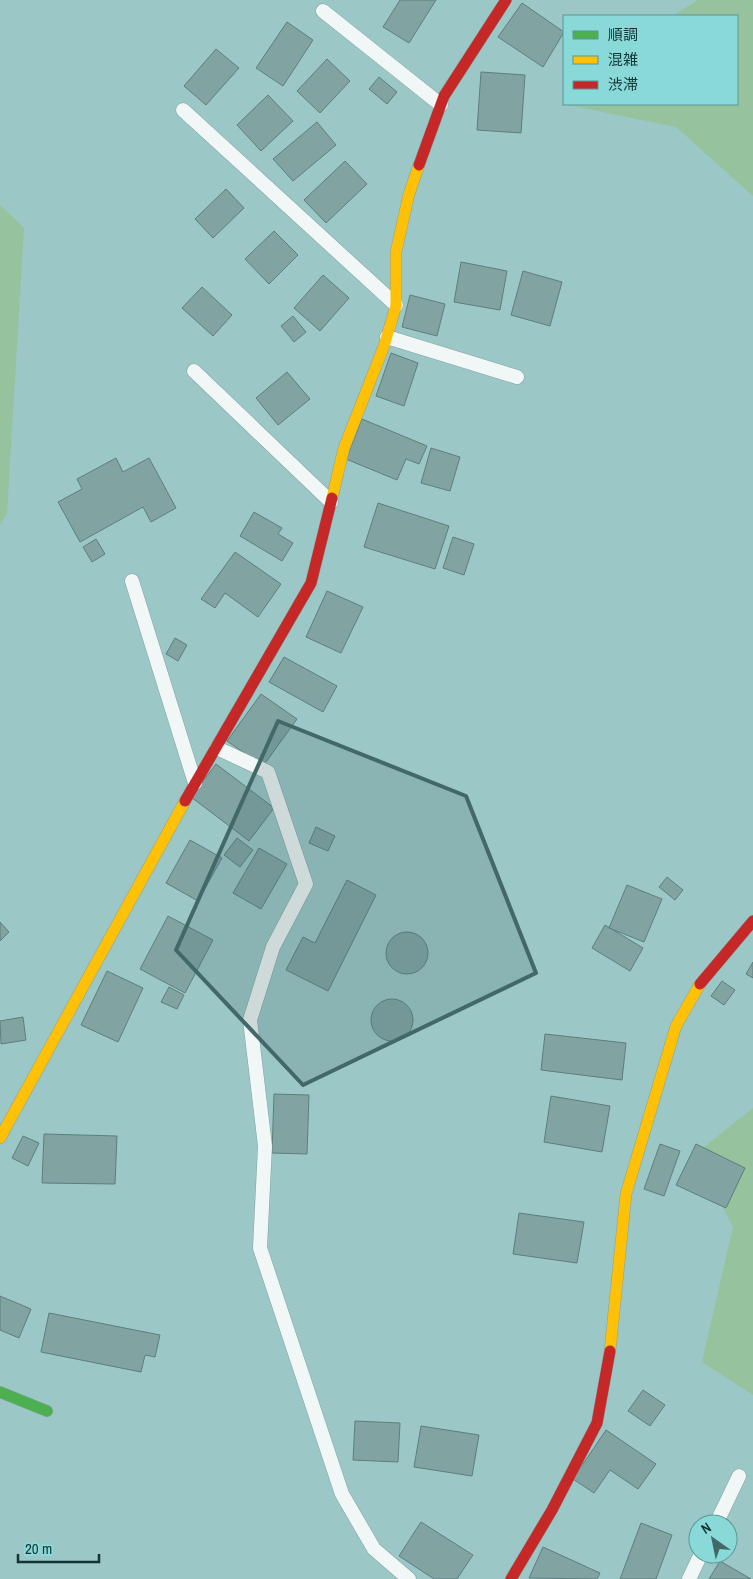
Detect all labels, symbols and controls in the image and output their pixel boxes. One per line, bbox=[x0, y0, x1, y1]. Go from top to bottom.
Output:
legend bbox=[563, 15, 738, 105]
text: 順調 bbox=[608, 24, 638, 45]
text: 混雑 bbox=[608, 49, 638, 70]
text: 渋滞 bbox=[608, 74, 638, 95]
north arrow bbox=[688, 1514, 738, 1564]
text: N bbox=[698, 1518, 714, 1538]
scale bar bbox=[18, 1532, 99, 1564]
text: 20 m bbox=[25, 1538, 52, 1559]

